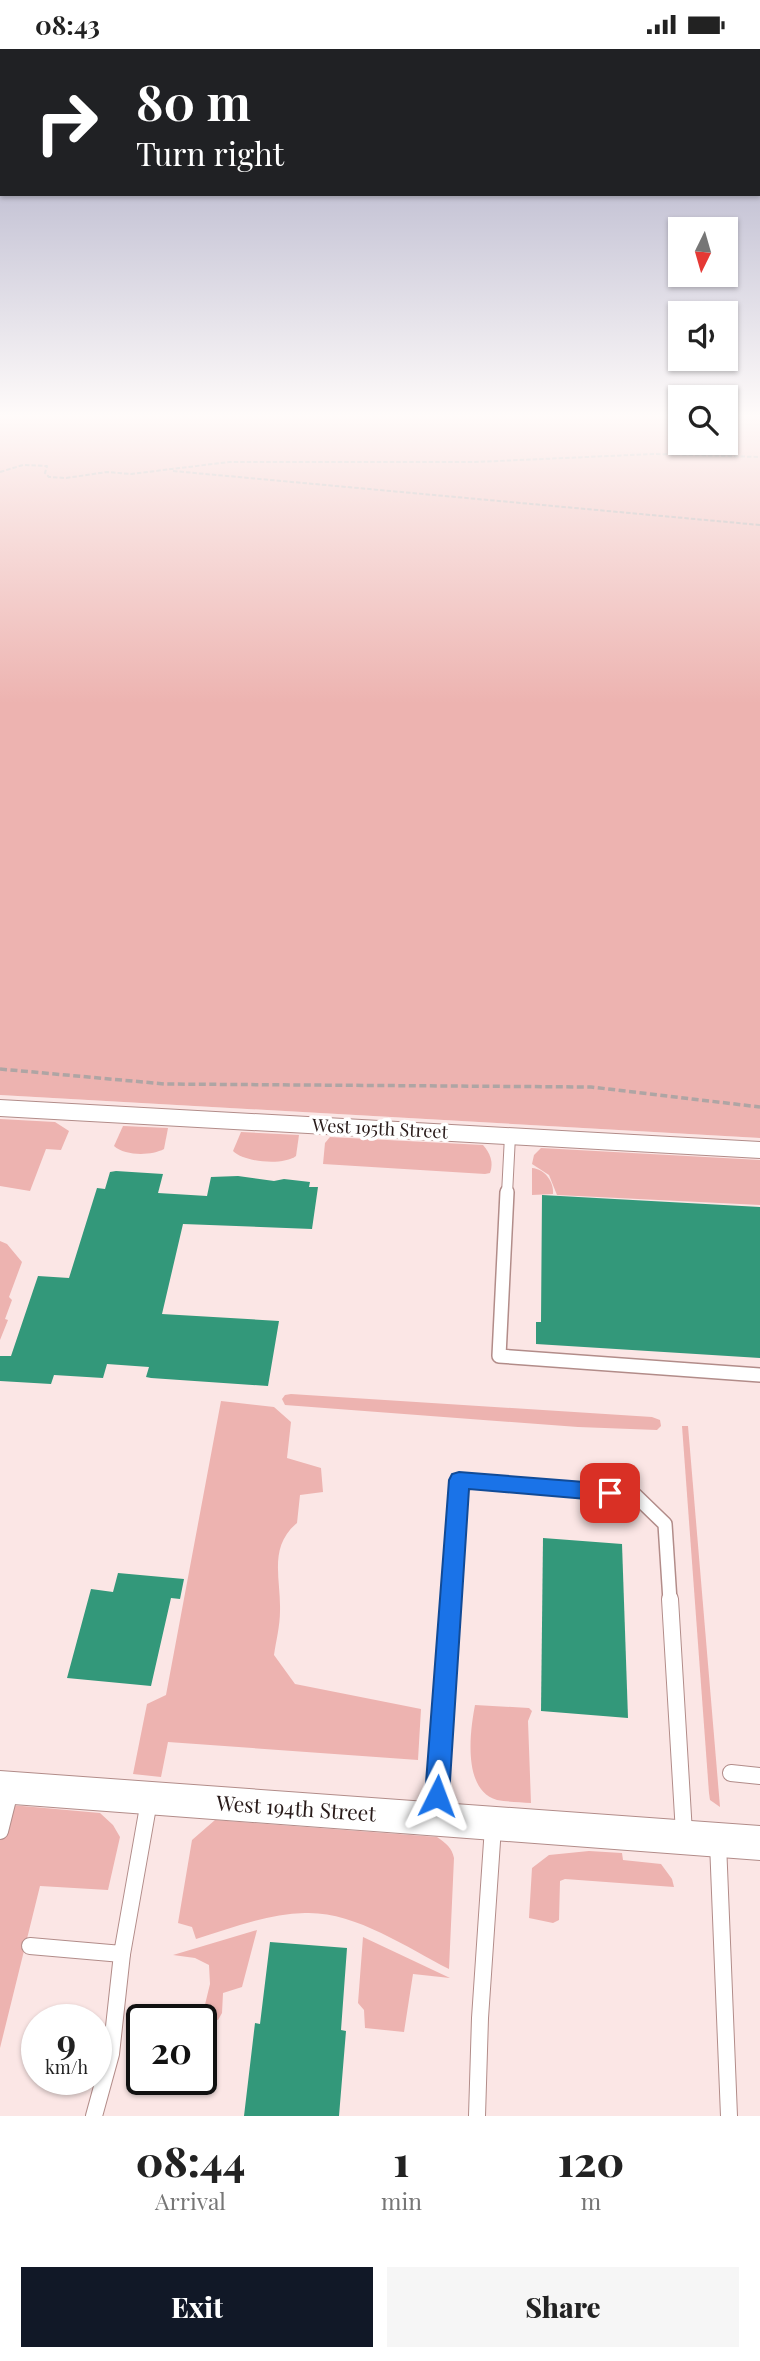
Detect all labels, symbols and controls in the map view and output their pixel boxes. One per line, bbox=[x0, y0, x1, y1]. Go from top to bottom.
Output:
text: 08:43 bbox=[35, 7, 100, 42]
text: 80 m bbox=[136, 68, 251, 133]
icon: right bbox=[21, 77, 112, 168]
text: Turn right bbox=[136, 131, 284, 174]
north arrow bbox=[668, 217, 738, 287]
map controls bbox=[668, 217, 738, 455]
button: sound bbox=[668, 301, 738, 371]
button: search bbox=[668, 385, 738, 455]
street label: West 195th Street bbox=[311, 1112, 449, 1144]
pin bbox=[580, 1463, 640, 1523]
icon: arrive bbox=[591, 1474, 629, 1512]
position arrow bbox=[400, 1759, 474, 1833]
street label: West 194th Street bbox=[214, 1787, 378, 1827]
speed limit sign: 20 bbox=[126, 2004, 217, 2095]
text: 9 bbox=[57, 2017, 76, 2064]
text: km/h bbox=[45, 2055, 88, 2079]
text: 08:44 bbox=[136, 2132, 245, 2188]
text: 1 bbox=[393, 2132, 410, 2188]
text: 120 bbox=[558, 2132, 624, 2188]
text: Arrival bbox=[155, 2185, 226, 2216]
text: min bbox=[381, 2185, 422, 2216]
text: m bbox=[581, 2185, 601, 2216]
button: Exit bbox=[21, 2267, 373, 2347]
button: Share bbox=[387, 2267, 739, 2347]

